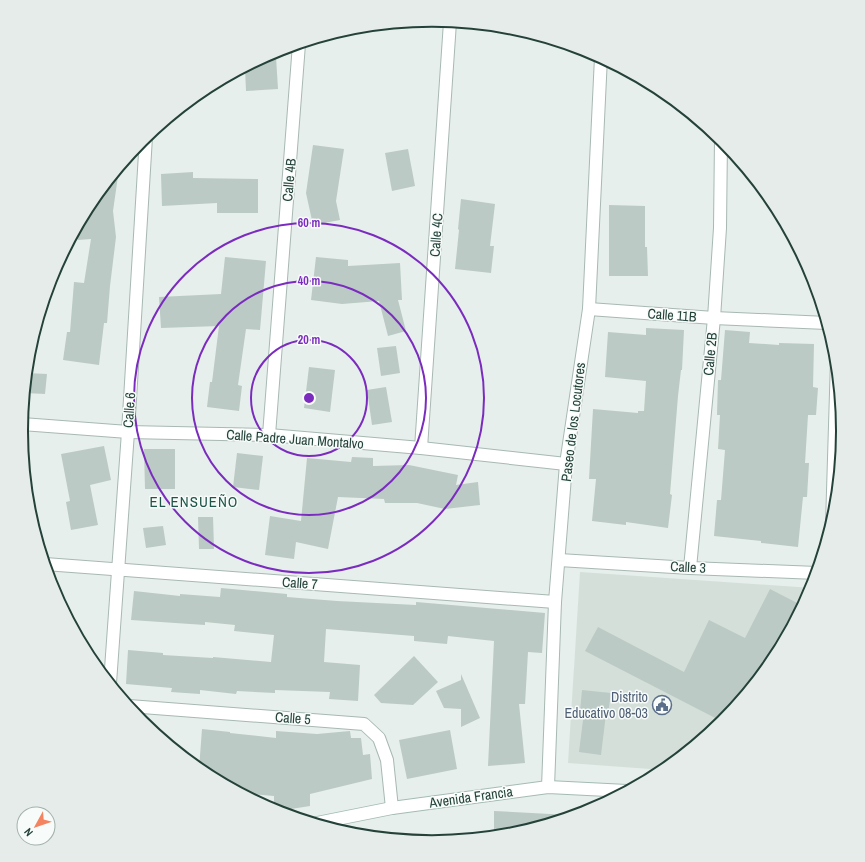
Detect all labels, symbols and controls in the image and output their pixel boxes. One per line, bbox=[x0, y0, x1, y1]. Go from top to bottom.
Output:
street label: Calle 4B bbox=[278, 157, 300, 202]
street label: Calle 4C bbox=[425, 212, 447, 258]
text: 60 m bbox=[298, 215, 320, 231]
text: 40 m bbox=[298, 273, 320, 289]
street label: Calle 11B bbox=[647, 304, 697, 326]
street label: Calle 2B bbox=[699, 331, 721, 376]
text: 20 m bbox=[298, 332, 320, 348]
street label: Paseo de los Locutores bbox=[557, 361, 589, 483]
centre of rings bbox=[302, 391, 316, 405]
street label: Calle 6 bbox=[119, 392, 139, 428]
street label: Calle Padre Juan Montalvo bbox=[226, 425, 364, 453]
district label: EL ENSUEÑO bbox=[150, 491, 238, 512]
street label: Calle 3 bbox=[670, 557, 706, 577]
street label: Calle 7 bbox=[282, 573, 318, 593]
place label: Distrito Educativo 08-03 bbox=[564, 688, 648, 722]
public building icon: Distrito Educativo 08-03 bbox=[651, 694, 673, 716]
street label: Calle 5 bbox=[275, 708, 311, 728]
street label: Avenida Francia bbox=[427, 782, 514, 812]
north arrow bbox=[16, 806, 56, 846]
text: N bbox=[21, 825, 36, 839]

